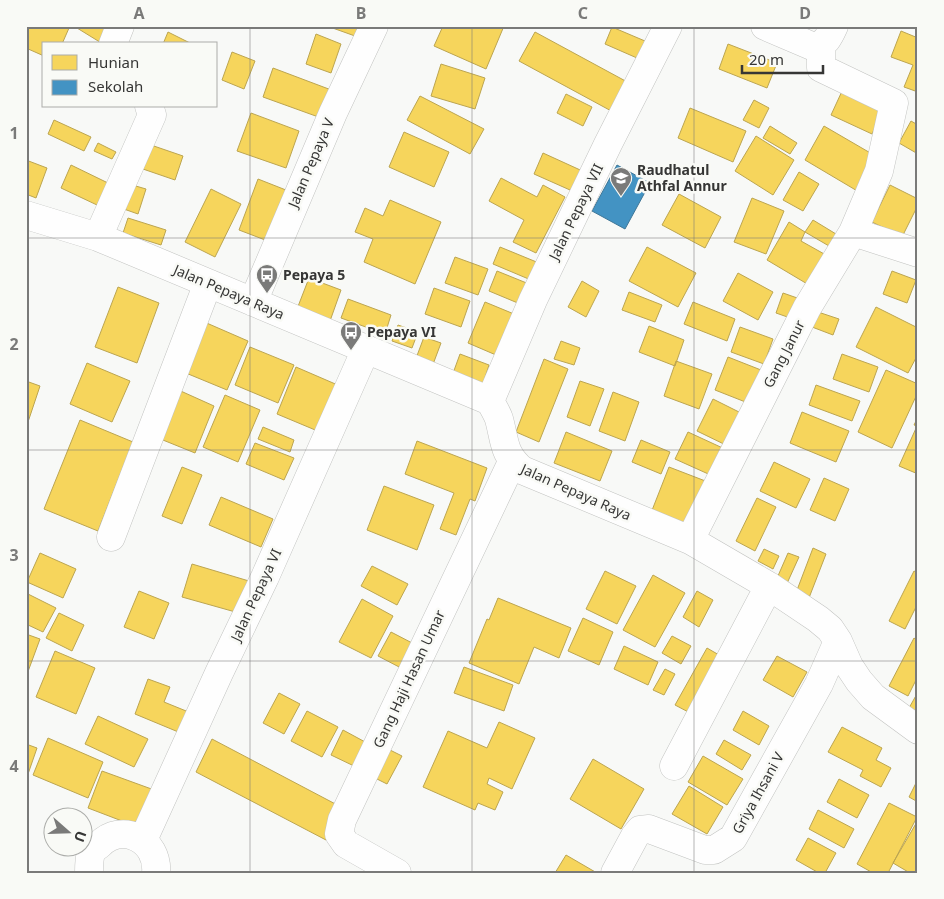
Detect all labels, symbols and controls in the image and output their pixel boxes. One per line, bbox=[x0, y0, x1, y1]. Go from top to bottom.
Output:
text: A bbox=[133, 2, 145, 24]
text: B bbox=[356, 2, 366, 24]
text: C bbox=[578, 2, 588, 24]
text: D bbox=[799, 2, 811, 24]
legend bbox=[42, 42, 218, 108]
scale bar bbox=[742, 42, 823, 74]
text: 20 m bbox=[749, 49, 784, 69]
text: Hunian bbox=[88, 52, 139, 72]
text: Sekolah bbox=[88, 76, 143, 96]
street label: Jalan Pepaya V bbox=[282, 115, 338, 212]
text: 1 bbox=[9, 122, 19, 144]
street label: Jalan Pepaya VII bbox=[543, 160, 607, 265]
place label: Raudhatul Athfal Annur bbox=[637, 160, 727, 195]
school or university icon: Raudhatul Athfal Annur bbox=[609, 166, 633, 197]
street label: Jalan Pepaya Raya bbox=[169, 259, 287, 323]
bus stop icon: Pepaya 5 bbox=[255, 263, 279, 294]
place label: Pepaya 5 bbox=[283, 265, 345, 284]
street label: Gang Janur bbox=[758, 316, 809, 391]
bus stop icon: Pepaya VI bbox=[339, 320, 363, 351]
place label: Pepaya VI bbox=[367, 322, 436, 341]
text: 2 bbox=[9, 333, 19, 355]
street label: Jalan Pepaya Raya bbox=[516, 458, 634, 524]
text: 3 bbox=[9, 544, 19, 566]
street label: Jalan Pepaya VI bbox=[225, 545, 285, 646]
street label: Gang Haji Hasan Umar bbox=[368, 607, 449, 751]
street label: Griya Ihsani V bbox=[727, 748, 788, 837]
text: 4 bbox=[9, 755, 19, 777]
north arrow bbox=[42, 806, 92, 856]
text: U bbox=[70, 828, 91, 845]

